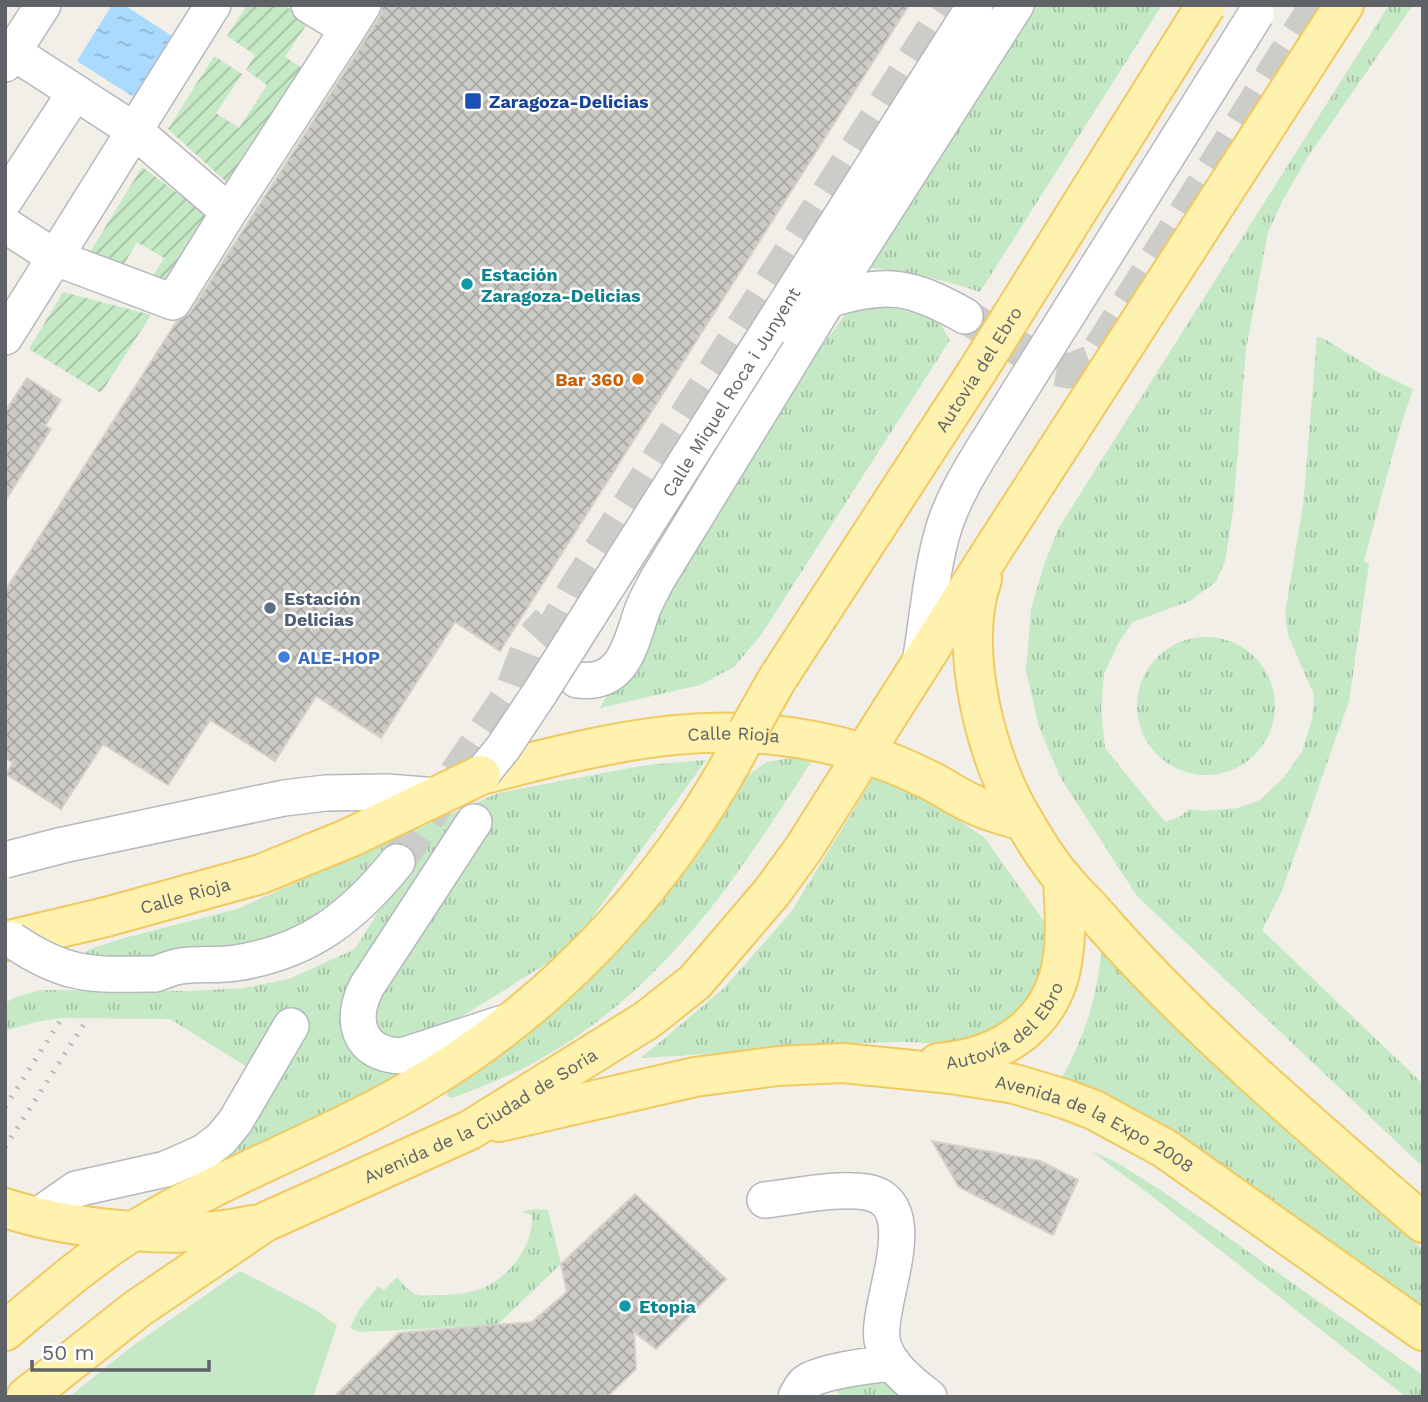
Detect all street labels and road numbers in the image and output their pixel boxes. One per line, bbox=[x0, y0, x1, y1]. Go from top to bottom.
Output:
street label: Calle Miquel Roca i Junyent bbox=[658, 283, 805, 501]
street label: Autovía del Ebro bbox=[930, 302, 1026, 436]
street label: Calle Rioja bbox=[687, 722, 781, 746]
street label: Calle Rioja bbox=[138, 873, 232, 918]
street label: Autovía del Ebro bbox=[944, 979, 1067, 1073]
street label: Avenida de la Ciudad de Soria bbox=[360, 1043, 601, 1187]
street label: Avenida de la Expo 2008 bbox=[994, 1071, 1198, 1176]

